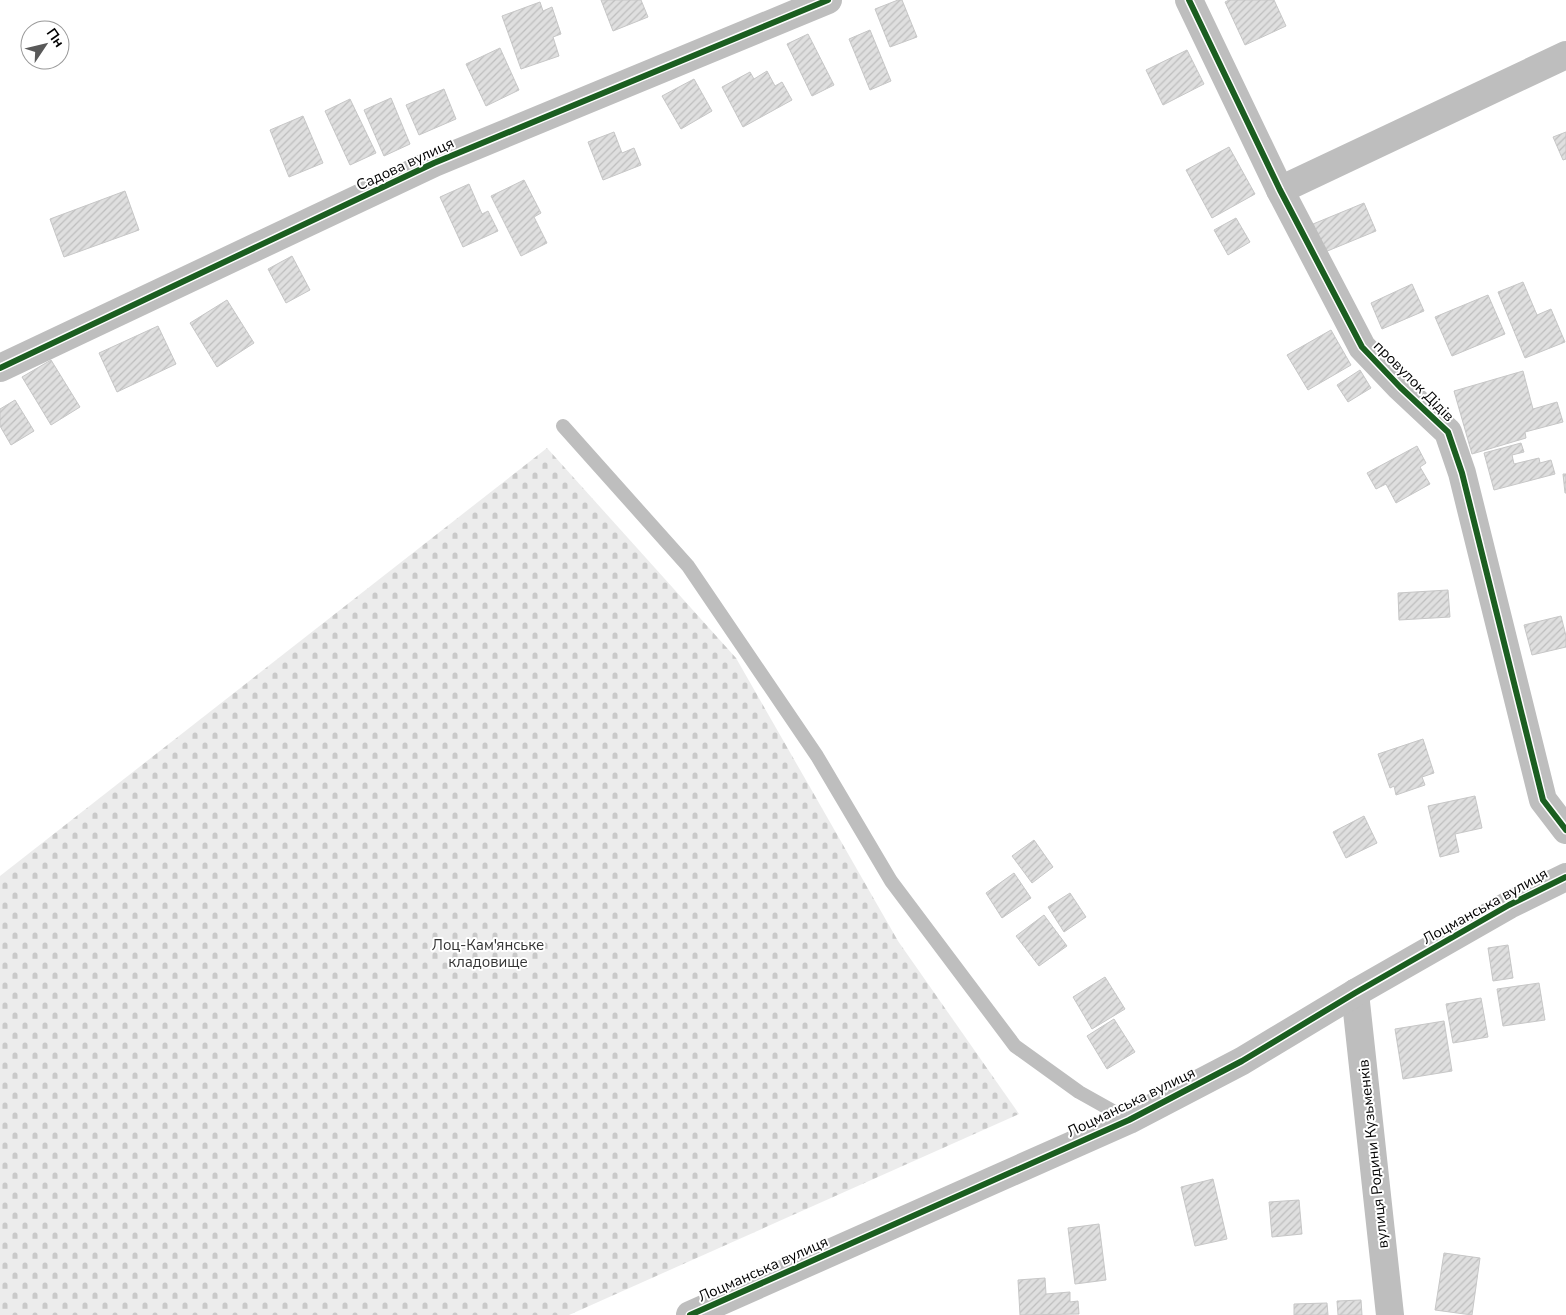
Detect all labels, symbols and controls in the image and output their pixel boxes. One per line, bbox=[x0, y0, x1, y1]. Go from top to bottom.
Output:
north arrow bbox=[20, 20, 70, 70]
text: Пн bbox=[42, 24, 69, 51]
street label: Садова вулиця bbox=[353, 133, 457, 195]
street label: провулок Дідів bbox=[1369, 336, 1459, 426]
street label: Лоцманська вулиця bbox=[1419, 863, 1551, 949]
park label: Лоц-Кам'янcьке кладовище bbox=[432, 935, 544, 972]
street label: вулиця Родини Кузьменків bbox=[1353, 1059, 1393, 1249]
street label: Лоцманська вулиця bbox=[1064, 1062, 1198, 1142]
street label: Лоцманська вулиця bbox=[695, 1231, 831, 1307]

